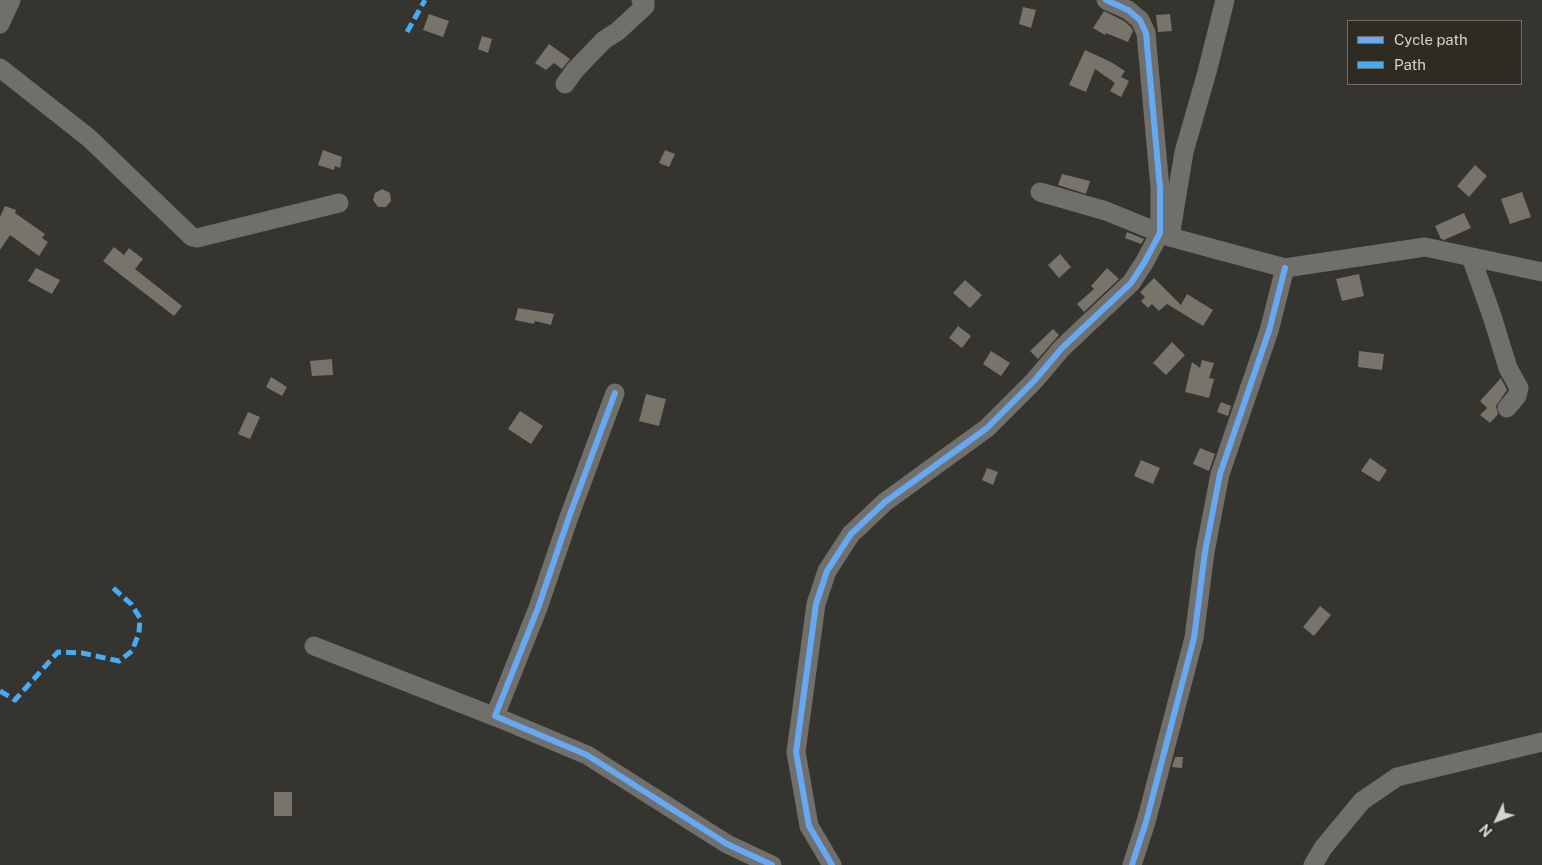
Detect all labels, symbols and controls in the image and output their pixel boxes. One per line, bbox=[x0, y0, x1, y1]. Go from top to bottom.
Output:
legend bbox=[1347, 20, 1522, 85]
text: Cycle path bbox=[1394, 31, 1468, 48]
text: Path bbox=[1394, 56, 1426, 73]
north arrow bbox=[1472, 795, 1522, 845]
text: N bbox=[1476, 821, 1496, 840]

